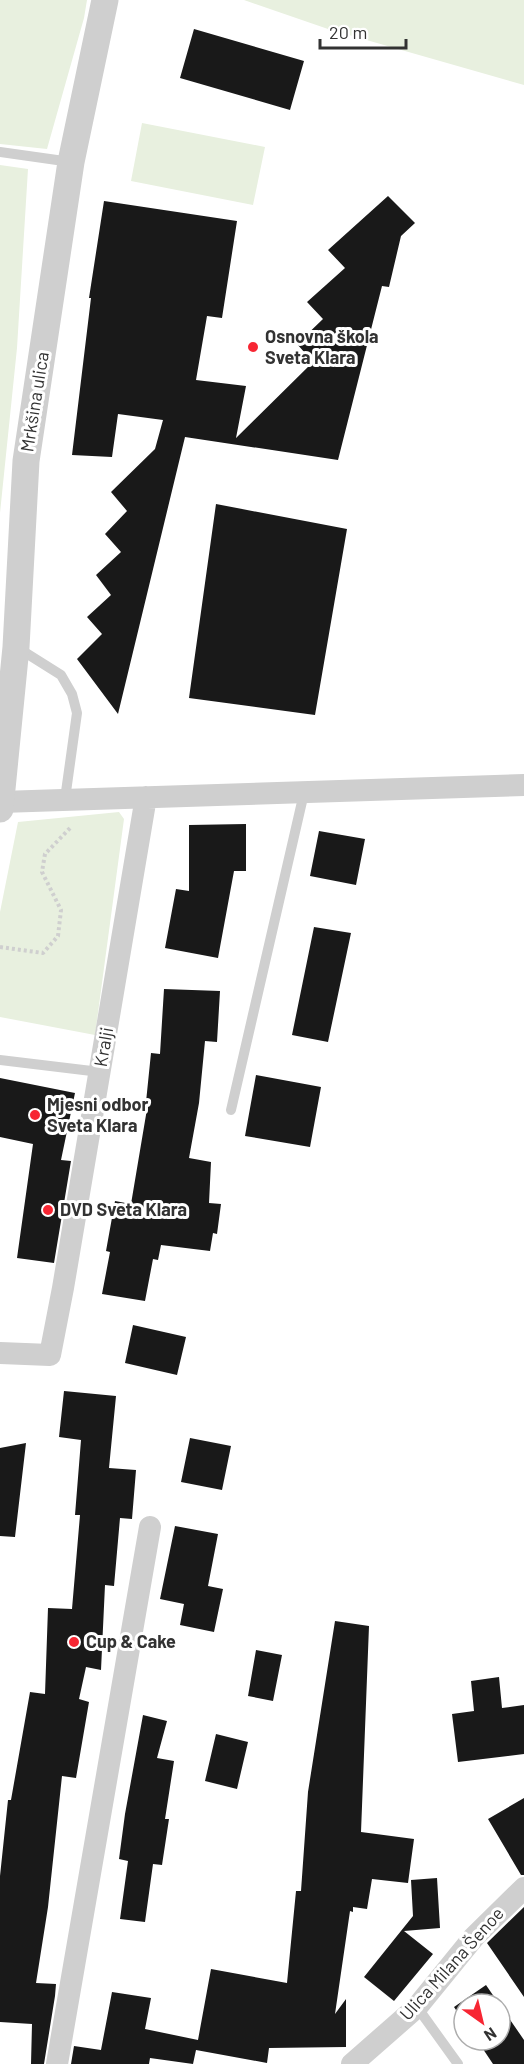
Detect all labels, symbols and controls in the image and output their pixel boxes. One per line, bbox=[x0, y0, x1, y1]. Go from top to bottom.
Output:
scale bar bbox=[320, 12, 406, 50]
text: 20 m bbox=[329, 21, 367, 43]
place label: Osnovna škola Sveta Klara bbox=[265, 325, 379, 368]
marker: Osnovna škola Sveta Klara bbox=[246, 340, 260, 354]
street label: Mrkšina ulica bbox=[15, 350, 53, 453]
street label: Kralji bbox=[89, 1025, 117, 1068]
place label: Mjesni odbor Sveta Klara bbox=[47, 1093, 149, 1136]
marker: Mjesni odbor Sveta Klara bbox=[28, 1108, 42, 1122]
place label: DVD Sveta Klara bbox=[60, 1198, 187, 1220]
marker: DVD Sveta Klara bbox=[41, 1203, 55, 1217]
place label: Cup & Cake bbox=[86, 1630, 176, 1652]
marker: Cup & Cake bbox=[67, 1635, 81, 1649]
street label: Ulica Milana Šenoe bbox=[395, 1902, 508, 2025]
north arrow bbox=[452, 1992, 512, 2052]
text: N bbox=[481, 2024, 500, 2046]

